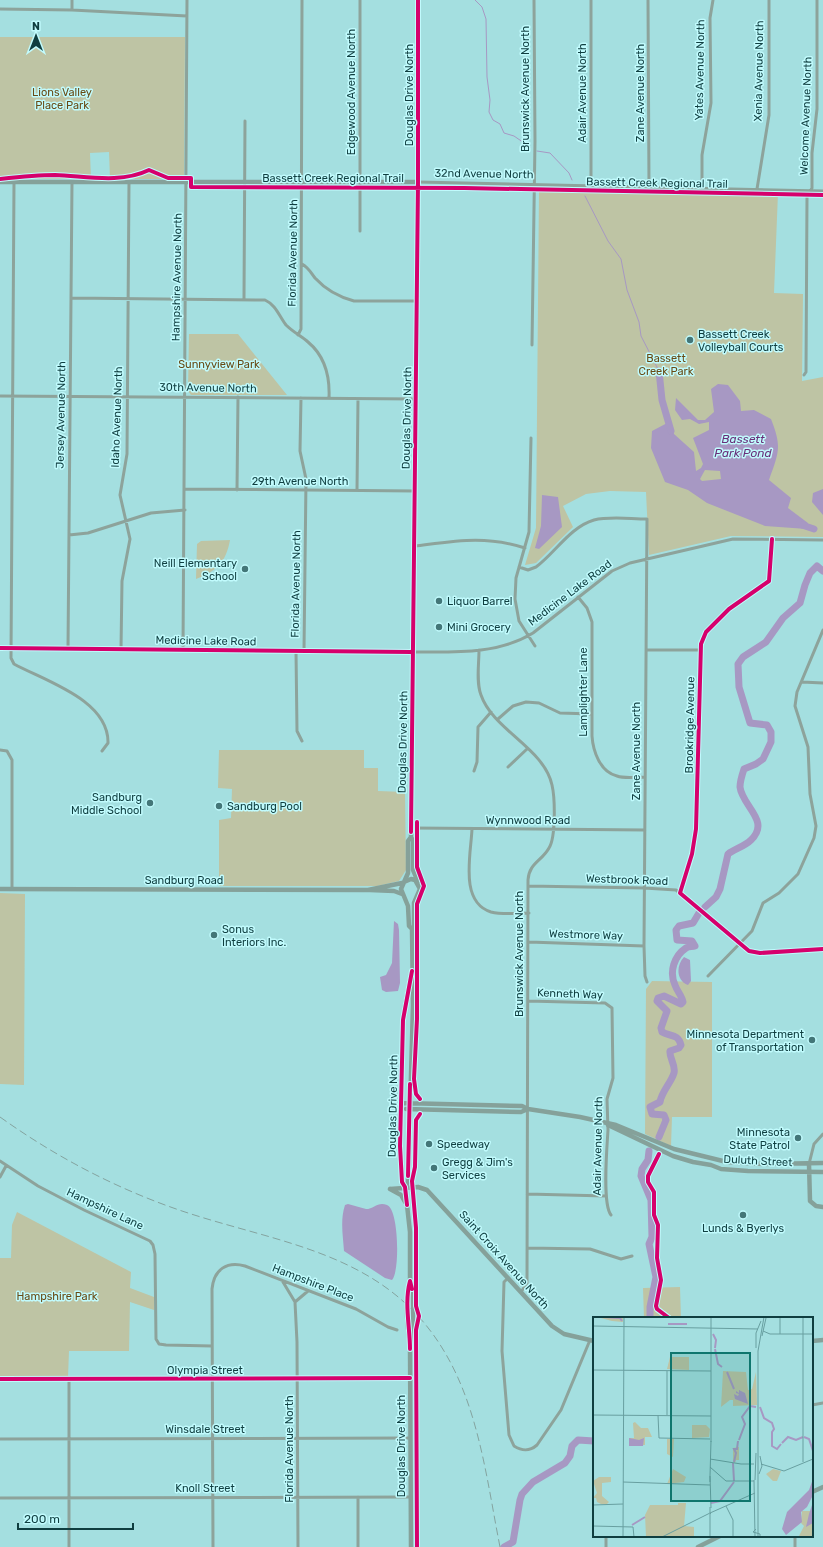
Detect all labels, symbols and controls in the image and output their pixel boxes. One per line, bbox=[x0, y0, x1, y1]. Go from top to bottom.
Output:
north arrow bbox=[16, 16, 56, 56]
street label: Yates Avenue North bbox=[693, 19, 707, 121]
text: N bbox=[32, 20, 40, 33]
street label: Xenia Avenue North bbox=[752, 20, 766, 122]
street label: Brunswick Avenue North bbox=[519, 26, 532, 152]
street label: Edgewood Avenue North bbox=[345, 29, 358, 155]
street label: Adair Avenue North bbox=[576, 43, 589, 143]
street label: Douglas Drive North bbox=[403, 44, 416, 146]
street label: Zane Avenue North bbox=[634, 44, 647, 142]
street label: Welcome Avenue North bbox=[797, 57, 815, 175]
park label: Lions Valley Place Park bbox=[32, 86, 92, 112]
street label: 32nd Avenue North bbox=[434, 167, 534, 181]
street label: Bassett Creek Regional Trail bbox=[262, 172, 404, 185]
street label: Bassett Creek Regional Trail bbox=[586, 175, 728, 191]
street label: Florida Avenue North bbox=[286, 199, 300, 307]
street label: Hampshire Avenue North bbox=[169, 213, 185, 341]
place label: Bassett Creek Volleyball Courts bbox=[698, 328, 784, 354]
marker: Bassett Creek Volleyball Courts bbox=[685, 335, 695, 345]
park label: Bassett Creek Park bbox=[639, 352, 694, 378]
park label: Sunnyview Park bbox=[178, 358, 260, 371]
street label: Jersey Avenue North bbox=[54, 361, 68, 469]
street label: Idaho Avenue North bbox=[109, 366, 125, 468]
street label: Douglas Drive North bbox=[400, 367, 414, 469]
street label: 30th Avenue North bbox=[159, 381, 257, 395]
water label: Bassett Park Pond bbox=[714, 432, 773, 460]
street label: 29th Avenue North bbox=[252, 475, 348, 488]
street label: Florida Avenue North bbox=[289, 530, 303, 638]
place label: Neill Elementary School bbox=[154, 557, 237, 583]
street label: Medicine Lake Road bbox=[526, 557, 614, 629]
marker: Neill Elementary School bbox=[240, 564, 250, 574]
place label: Liquor Barrel bbox=[447, 595, 512, 608]
marker: Liquor Barrel bbox=[434, 596, 444, 606]
place label: Mini Grocery bbox=[447, 621, 511, 634]
marker: Mini Grocery bbox=[434, 622, 444, 632]
street label: Medicine Lake Road bbox=[155, 634, 257, 648]
street label: Lamplighter Lane bbox=[577, 647, 590, 737]
street label: Brookridge Avenue bbox=[683, 677, 697, 773]
street label: Douglas Drive North bbox=[396, 691, 410, 793]
street label: Zane Avenue North bbox=[630, 702, 643, 800]
place label: Sandburg Middle School bbox=[71, 791, 142, 817]
marker: Sandburg Middle School bbox=[145, 798, 155, 808]
place label: Sandburg Pool bbox=[227, 800, 302, 813]
marker: Sandburg Pool bbox=[214, 801, 224, 811]
street label: Wynnwood Road bbox=[486, 814, 570, 827]
street label: Westbrook Road bbox=[586, 872, 668, 888]
street label: Sandburg Road bbox=[145, 874, 223, 887]
street label: Brunswick Avenue North bbox=[513, 891, 526, 1017]
place label: Sonus Interiors Inc. bbox=[222, 923, 286, 949]
street label: Westmore Way bbox=[549, 927, 623, 943]
marker: Sonus Interiors Inc. bbox=[209, 930, 219, 940]
street label: Kenneth Way bbox=[537, 986, 603, 1002]
place label: Minnesota Department of Transportation bbox=[687, 1028, 805, 1054]
marker: Minnesota Department of Transportation bbox=[807, 1035, 817, 1045]
street label: Douglas Drive North bbox=[386, 1055, 400, 1157]
street label: Adair Avenue North bbox=[591, 1096, 605, 1196]
place label: Minnesota State Patrol bbox=[729, 1126, 790, 1152]
marker: Minnesota State Patrol bbox=[793, 1133, 803, 1143]
place label: Speedway bbox=[437, 1138, 490, 1151]
marker: Speedway bbox=[424, 1139, 434, 1149]
street label: Duluth Street bbox=[723, 1153, 793, 1169]
place label: Gregg & Jim's Services bbox=[442, 1156, 513, 1182]
marker: Gregg & Jim's Services bbox=[429, 1163, 439, 1173]
street label: Hampshire Lane bbox=[65, 1186, 145, 1232]
street label: Saint Croix Avenue North bbox=[456, 1208, 552, 1312]
marker: Lunds & Byerlys bbox=[738, 1210, 748, 1220]
place label: Lunds & Byerlys bbox=[702, 1222, 785, 1235]
street label: Hampshire Place bbox=[270, 1261, 356, 1305]
park label: Hampshire Park bbox=[16, 1290, 98, 1303]
inset map bbox=[593, 1317, 813, 1537]
street label: Olympia Street bbox=[167, 1364, 244, 1377]
street label: Florida Avenue North bbox=[283, 1395, 296, 1503]
street label: Douglas Drive North bbox=[395, 1395, 408, 1497]
street label: Winsdale Street bbox=[165, 1423, 246, 1436]
street label: Knoll Street bbox=[175, 1482, 235, 1495]
scale bar bbox=[18, 1505, 133, 1531]
text: 200 m bbox=[24, 1512, 60, 1526]

